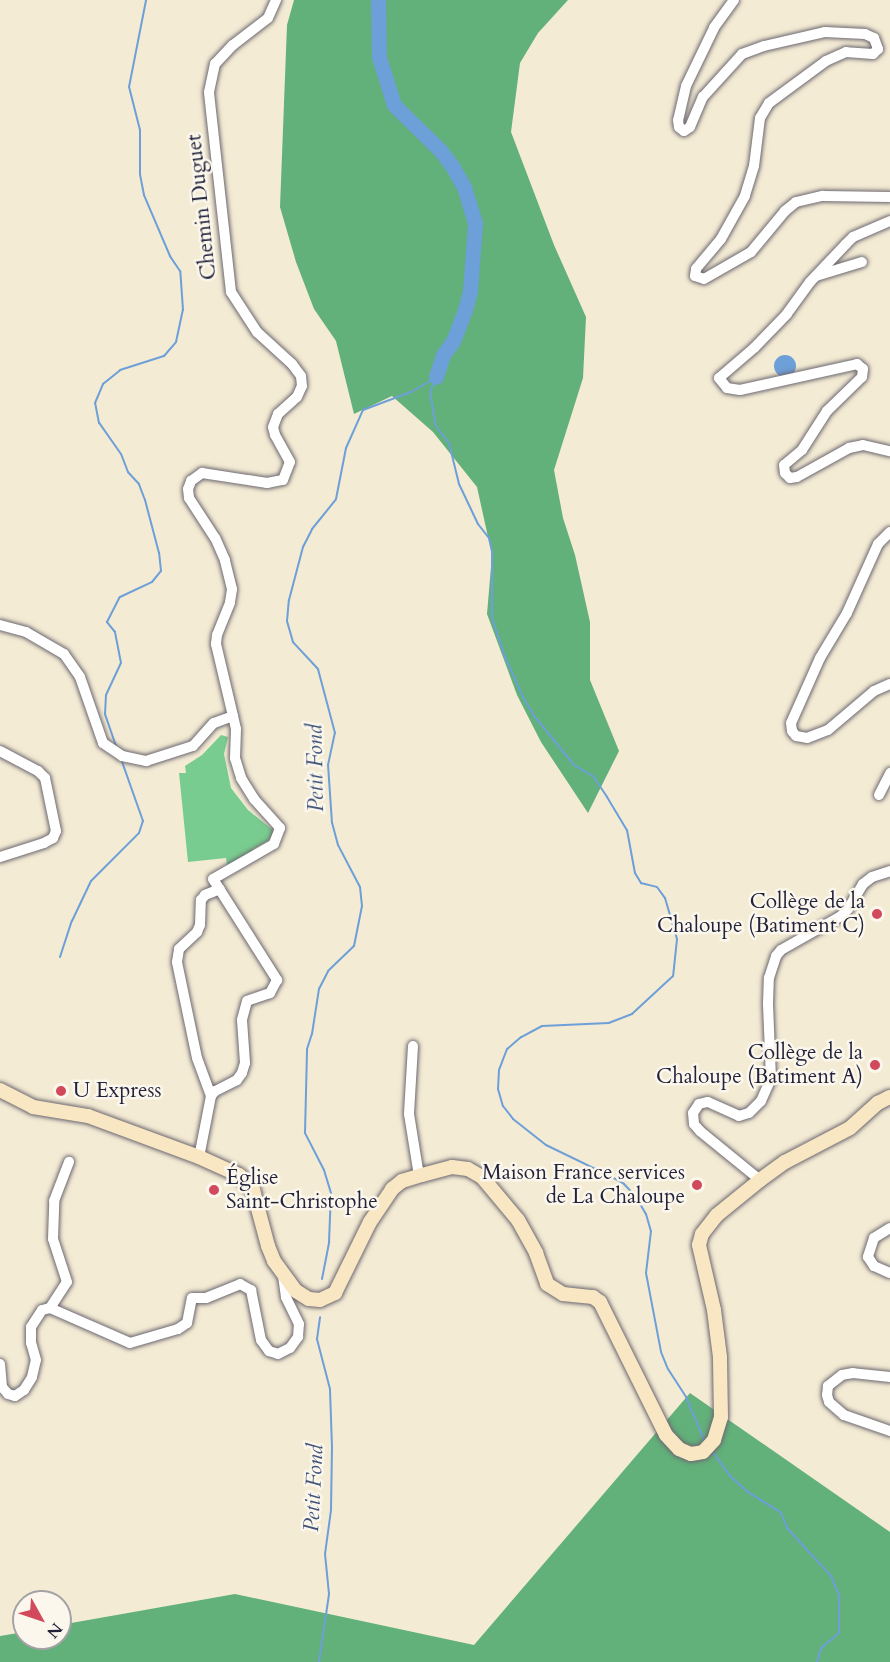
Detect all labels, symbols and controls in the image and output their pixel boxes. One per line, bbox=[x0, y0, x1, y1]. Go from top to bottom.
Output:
street label: Chemin Duguet bbox=[182, 133, 222, 281]
water label: Petit Fond bbox=[302, 724, 330, 812]
place label: Collège de la Chaloupe (Batiment C) bbox=[657, 889, 865, 939]
marker: Collège de la Chaloupe (Batiment C) bbox=[870, 907, 884, 921]
place label: Collège de la Chaloupe (Batiment A) bbox=[656, 1040, 863, 1090]
marker: Collège de la Chaloupe (Batiment A) bbox=[868, 1058, 882, 1072]
place label: U Express bbox=[73, 1078, 162, 1104]
marker: U Express bbox=[54, 1084, 68, 1098]
place label: Maison France services de La Chaloupe bbox=[482, 1160, 685, 1210]
place label: Église Saint-Christophe bbox=[226, 1165, 378, 1215]
marker: Maison France services de La Chaloupe bbox=[690, 1178, 704, 1192]
marker: Église Saint-Christophe bbox=[207, 1183, 221, 1197]
water label: Petit Fond bbox=[299, 1443, 329, 1533]
north arrow bbox=[12, 1590, 72, 1650]
text: N bbox=[41, 1618, 67, 1643]

